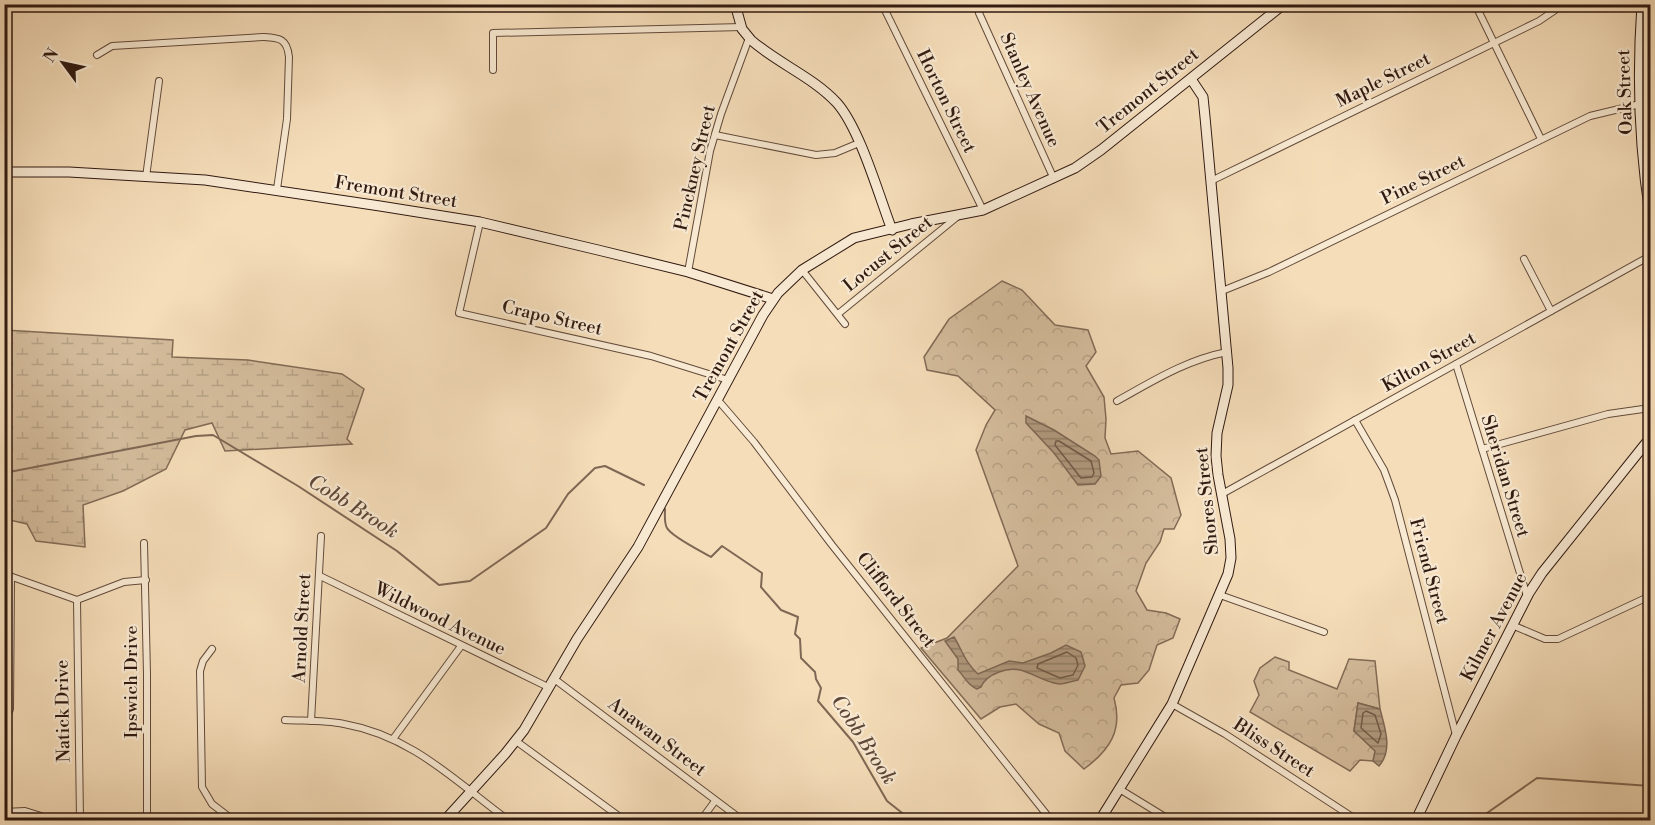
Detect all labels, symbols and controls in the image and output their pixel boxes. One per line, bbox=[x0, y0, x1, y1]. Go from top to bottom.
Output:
street label: Stanley Avenue bbox=[994, 29, 1066, 151]
north arrow bbox=[33, 33, 93, 93]
street label: Tremont Street bbox=[1093, 43, 1204, 139]
text: N bbox=[39, 44, 63, 66]
street label: Horton Street bbox=[911, 45, 981, 157]
street label: Maple Street bbox=[1332, 47, 1435, 113]
street label: Oak Street bbox=[1612, 48, 1638, 135]
street label: Pinckney Street bbox=[669, 102, 721, 233]
street label: Pine Street bbox=[1377, 150, 1469, 210]
street label: Fremont Street bbox=[333, 171, 460, 213]
street label: Locust Street bbox=[839, 211, 938, 297]
street label: Tremont Street bbox=[689, 286, 769, 406]
street label: Crapo Street bbox=[500, 295, 605, 341]
street label: Kilton Street bbox=[1378, 326, 1481, 397]
street label: Sheridan Street bbox=[1475, 412, 1535, 541]
street label: Shores Street bbox=[1190, 445, 1224, 556]
water label: Cobb Brook bbox=[303, 469, 403, 545]
street label: Friend Street bbox=[1404, 516, 1454, 627]
street label: Clifford Street bbox=[851, 547, 941, 653]
street label: Kilmer Avenue bbox=[1456, 569, 1532, 685]
street label: Arnold Street bbox=[288, 572, 316, 684]
street label: Wildwood Avenue bbox=[370, 577, 509, 661]
street label: Ipswich Drive bbox=[120, 626, 143, 738]
street label: Natick Drive bbox=[51, 660, 75, 762]
water label: Cobb Brook bbox=[825, 690, 901, 790]
street label: Anawan Street bbox=[603, 692, 711, 782]
street label: Bliss Street bbox=[1228, 713, 1319, 783]

